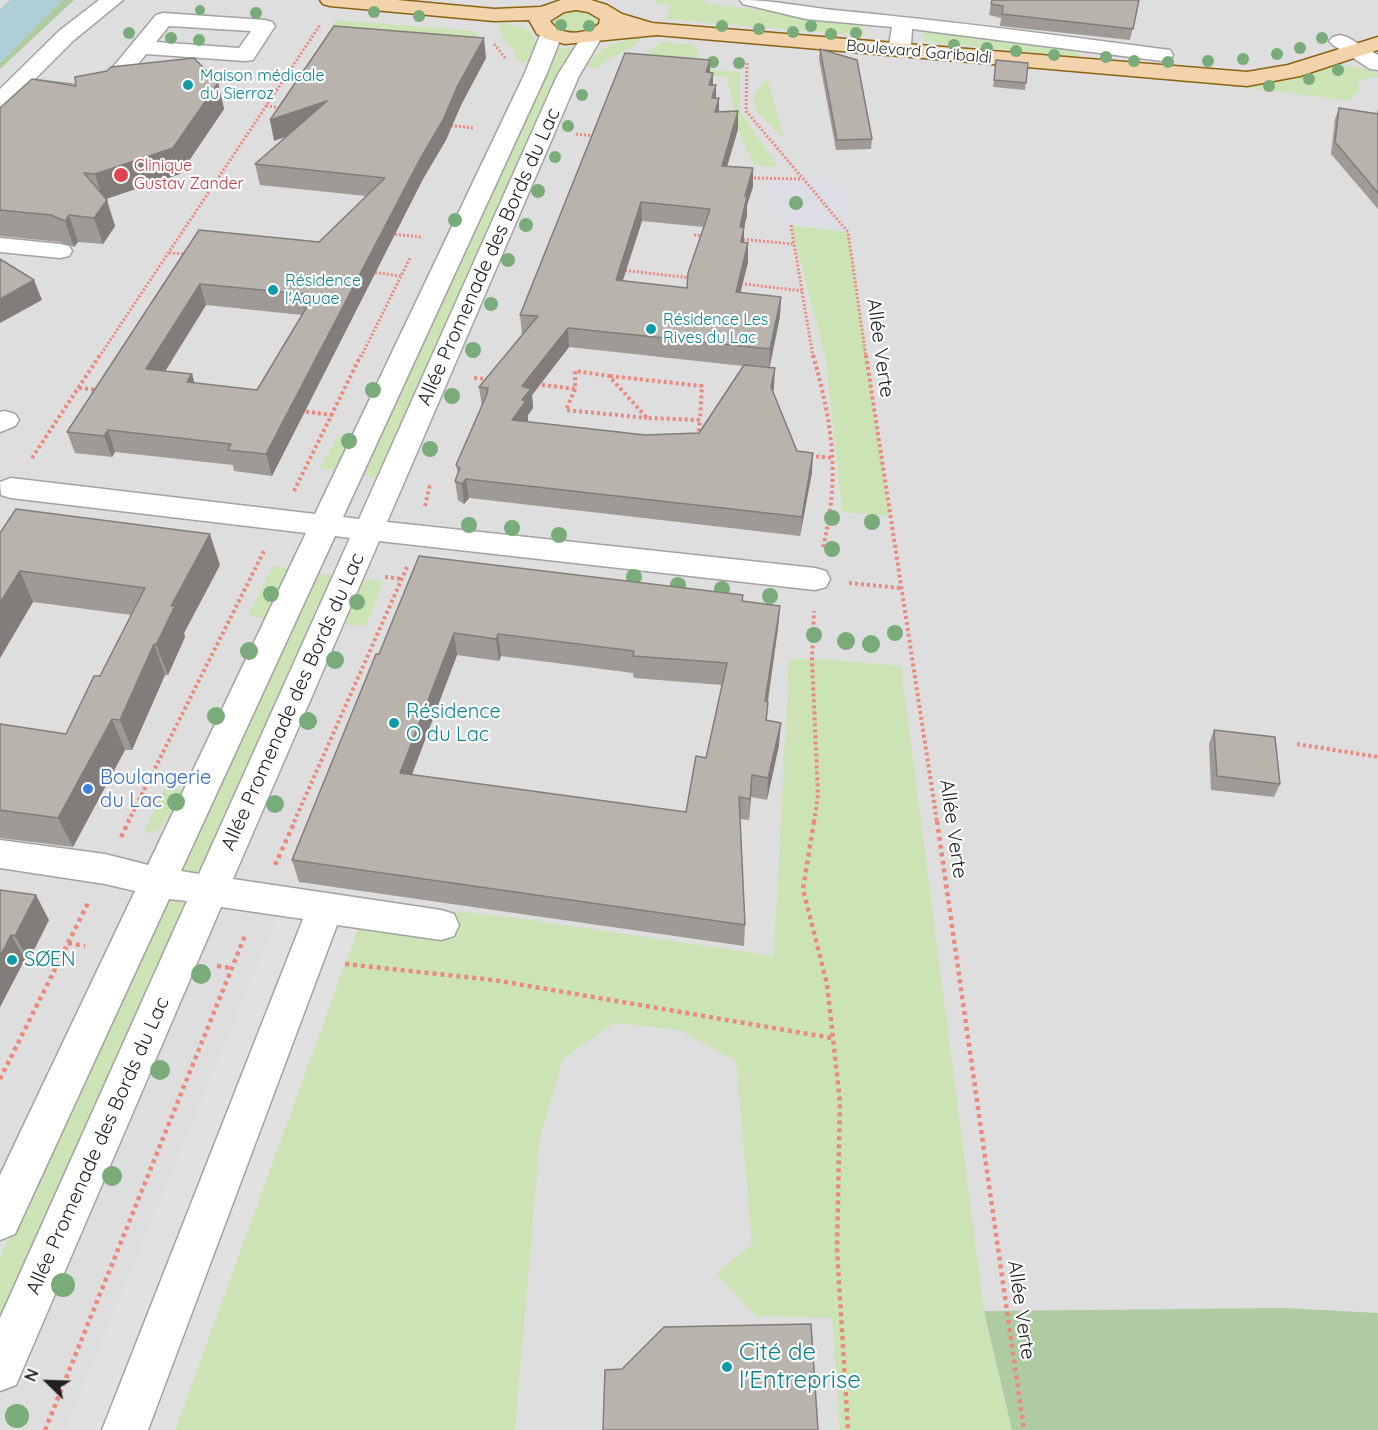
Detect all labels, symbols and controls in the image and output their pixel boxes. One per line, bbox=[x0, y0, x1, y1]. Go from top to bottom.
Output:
street label: Boulevard Garibaldi bbox=[845, 36, 993, 68]
place label: Maison médicale du Sierroz bbox=[200, 66, 324, 104]
marker: Maison médicale du Sierroz bbox=[181, 78, 195, 92]
street label: Allée Promenade des Bords du Lac bbox=[412, 104, 566, 410]
place label: Clinique Gustav Zander bbox=[134, 156, 244, 194]
marker: Clinique Gustav Zander bbox=[112, 166, 130, 184]
place label: Résidence l'Aquae bbox=[285, 271, 361, 309]
marker: Résidence l'Aquae bbox=[266, 283, 280, 297]
street label: Allée Verte bbox=[861, 297, 899, 399]
place label: Résidence Les Rives du Lac bbox=[663, 310, 768, 348]
marker: Résidence Les Rives du Lac bbox=[644, 322, 658, 336]
street label: Allée Promenade des Bords du Lac bbox=[216, 549, 370, 855]
place label: Résidence O du Lac bbox=[406, 700, 501, 747]
marker: Résidence O du Lac bbox=[387, 716, 401, 730]
place label: Boulangerie du Lac bbox=[100, 766, 211, 813]
street label: Allée Verte bbox=[934, 778, 972, 880]
marker: Boulangerie du Lac bbox=[81, 782, 95, 796]
place label: SØEN bbox=[24, 948, 76, 972]
marker: SØEN bbox=[5, 953, 19, 967]
street label: Allée Promenade des Bords du Lac bbox=[21, 993, 175, 1299]
street label: Allée Verte bbox=[1002, 1259, 1040, 1361]
place label: Cité de l'Entreprise bbox=[739, 1339, 861, 1395]
north arrow bbox=[18, 1352, 78, 1412]
marker: Cité de l'Entreprise bbox=[720, 1360, 734, 1374]
text: N bbox=[20, 1366, 43, 1384]

